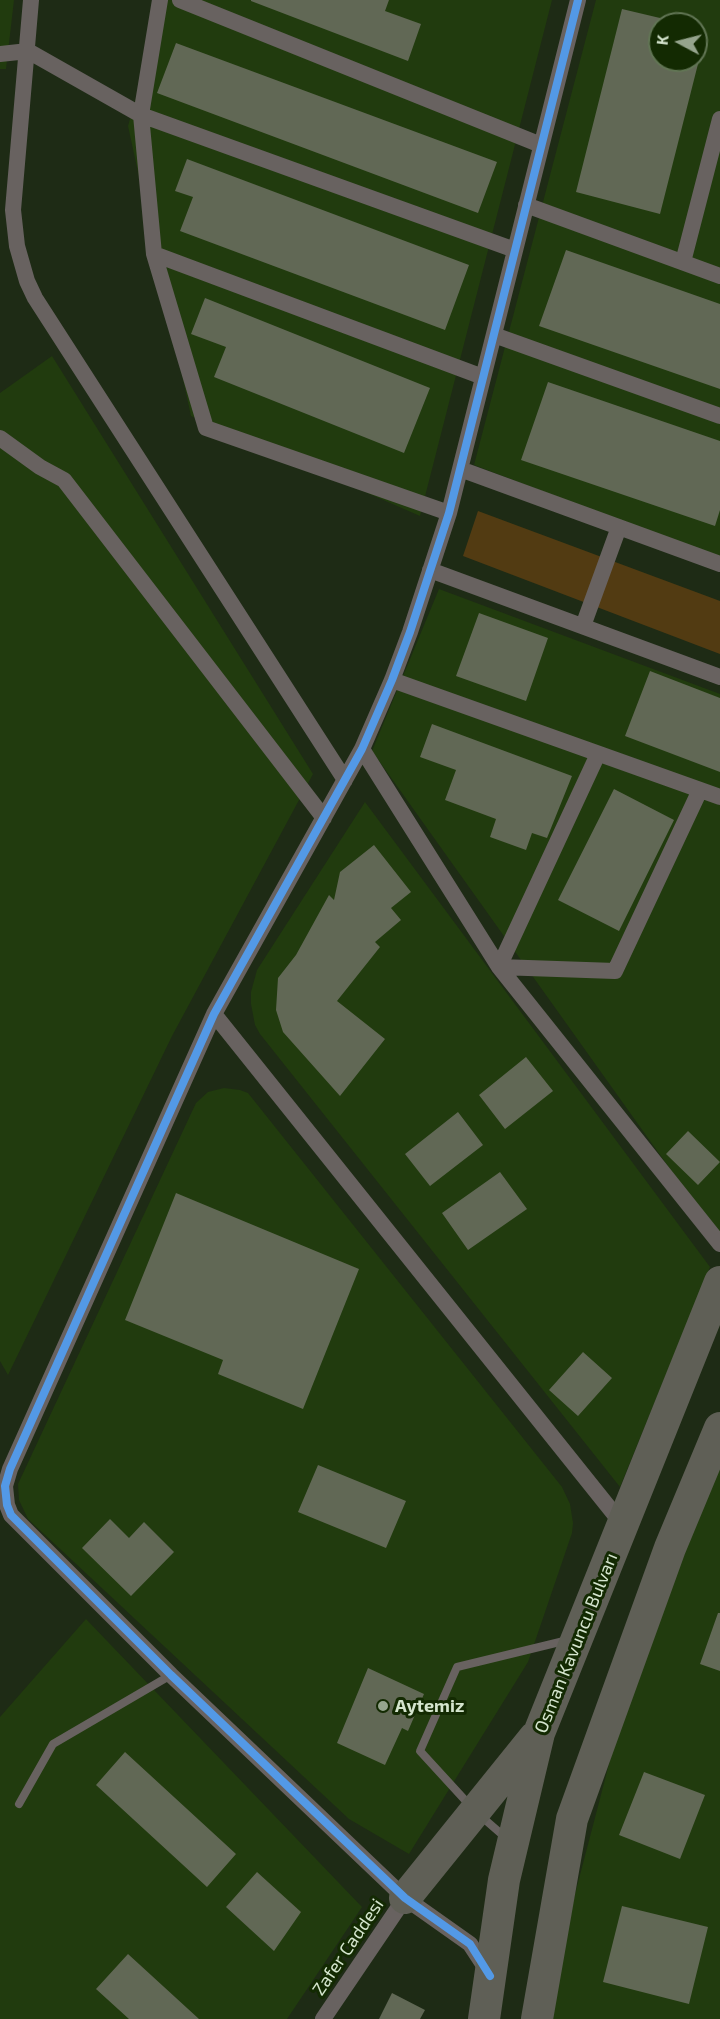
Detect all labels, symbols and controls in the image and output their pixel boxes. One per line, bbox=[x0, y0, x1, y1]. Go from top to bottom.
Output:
north arrow bbox=[648, 12, 708, 72]
text: K bbox=[652, 34, 672, 46]
street label: Osman Kavuncu Bulvarı bbox=[530, 1550, 622, 1736]
place label: Aytemiz bbox=[395, 1695, 464, 1717]
marker: Aytemiz bbox=[376, 1699, 390, 1713]
street label: Zafer Caddesi bbox=[308, 1895, 388, 1999]

